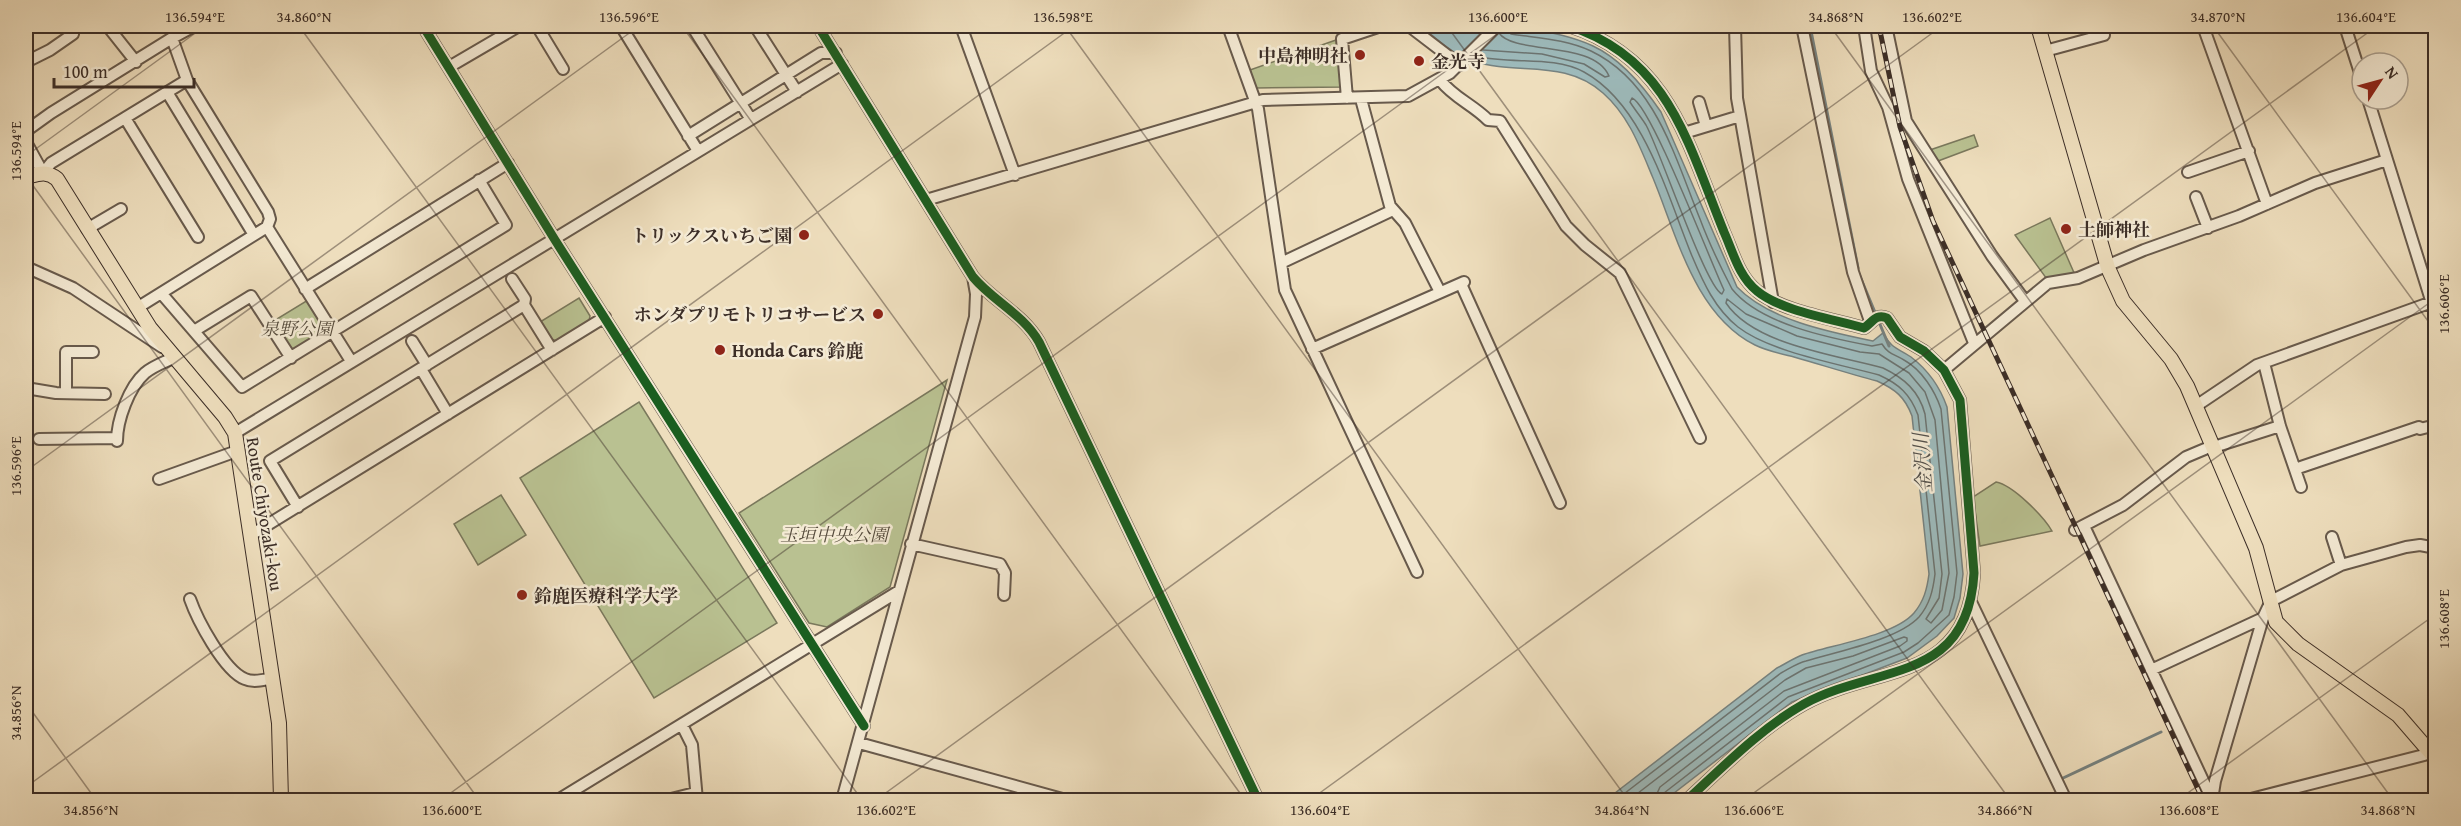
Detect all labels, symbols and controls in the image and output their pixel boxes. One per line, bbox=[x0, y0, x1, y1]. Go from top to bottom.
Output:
text: 136.594°E bbox=[165, 6, 225, 27]
text: 34.860°N bbox=[277, 6, 332, 27]
text: 136.596°E bbox=[599, 6, 659, 27]
text: 136.598°E bbox=[1033, 6, 1093, 27]
text: 136.600°E bbox=[1468, 6, 1528, 27]
text: 34.868°N bbox=[1809, 6, 1864, 27]
text: 136.602°E bbox=[1902, 6, 1962, 27]
text: 34.870°N bbox=[2191, 6, 2246, 27]
text: 136.604°E bbox=[2336, 6, 2396, 27]
place label: 中島神明社 bbox=[1258, 42, 1348, 69]
marker: 中島神明社 bbox=[1353, 48, 1367, 62]
place label: 金光寺 bbox=[1431, 48, 1485, 75]
scale bar bbox=[54, 51, 194, 89]
north arrow bbox=[2350, 51, 2410, 111]
marker: 金光寺 bbox=[1412, 54, 1426, 68]
text: 100 m bbox=[63, 58, 108, 85]
text: N bbox=[2379, 61, 2405, 84]
text: 136.594°E bbox=[5, 121, 26, 181]
place label: 土師神社 bbox=[2078, 216, 2150, 243]
place label: トリックスいちご園 bbox=[631, 222, 792, 249]
marker: 土師神社 bbox=[2059, 222, 2073, 236]
marker: トリックスいちご園 bbox=[797, 228, 811, 242]
text: 136.606°E bbox=[2433, 274, 2454, 334]
place label: ホンダプリモトリコサービス bbox=[634, 301, 866, 328]
marker: ホンダプリモトリコサービス bbox=[871, 307, 885, 321]
park label: 泉野公園 bbox=[261, 315, 336, 342]
place label: Honda Cars 鈴鹿 bbox=[732, 337, 864, 364]
marker: Honda Cars 鈴鹿 bbox=[713, 343, 727, 357]
water label: 金沢川 bbox=[1905, 430, 1939, 494]
street label: Route Chiyozaki-kou bbox=[240, 435, 291, 593]
text: 136.596°E bbox=[5, 436, 26, 496]
park label: 玉垣中央公園 bbox=[780, 521, 891, 548]
place label: 鈴鹿医療科学大学 bbox=[534, 582, 678, 609]
marker: 鈴鹿医療科学大学 bbox=[515, 588, 529, 602]
text: 136.608°E bbox=[2433, 589, 2454, 649]
text: 34.856°N bbox=[5, 685, 26, 740]
text: 34.856°N bbox=[64, 799, 119, 820]
text: 136.600°E bbox=[422, 799, 482, 820]
text: 136.602°E bbox=[856, 799, 916, 820]
text: 136.604°E bbox=[1290, 799, 1350, 820]
text: 34.864°N bbox=[1595, 799, 1650, 820]
text: 136.606°E bbox=[1724, 799, 1784, 820]
text: 34.866°N bbox=[1978, 799, 2033, 820]
text: 136.608°E bbox=[2159, 799, 2219, 820]
text: 34.868°N bbox=[2361, 799, 2416, 820]

